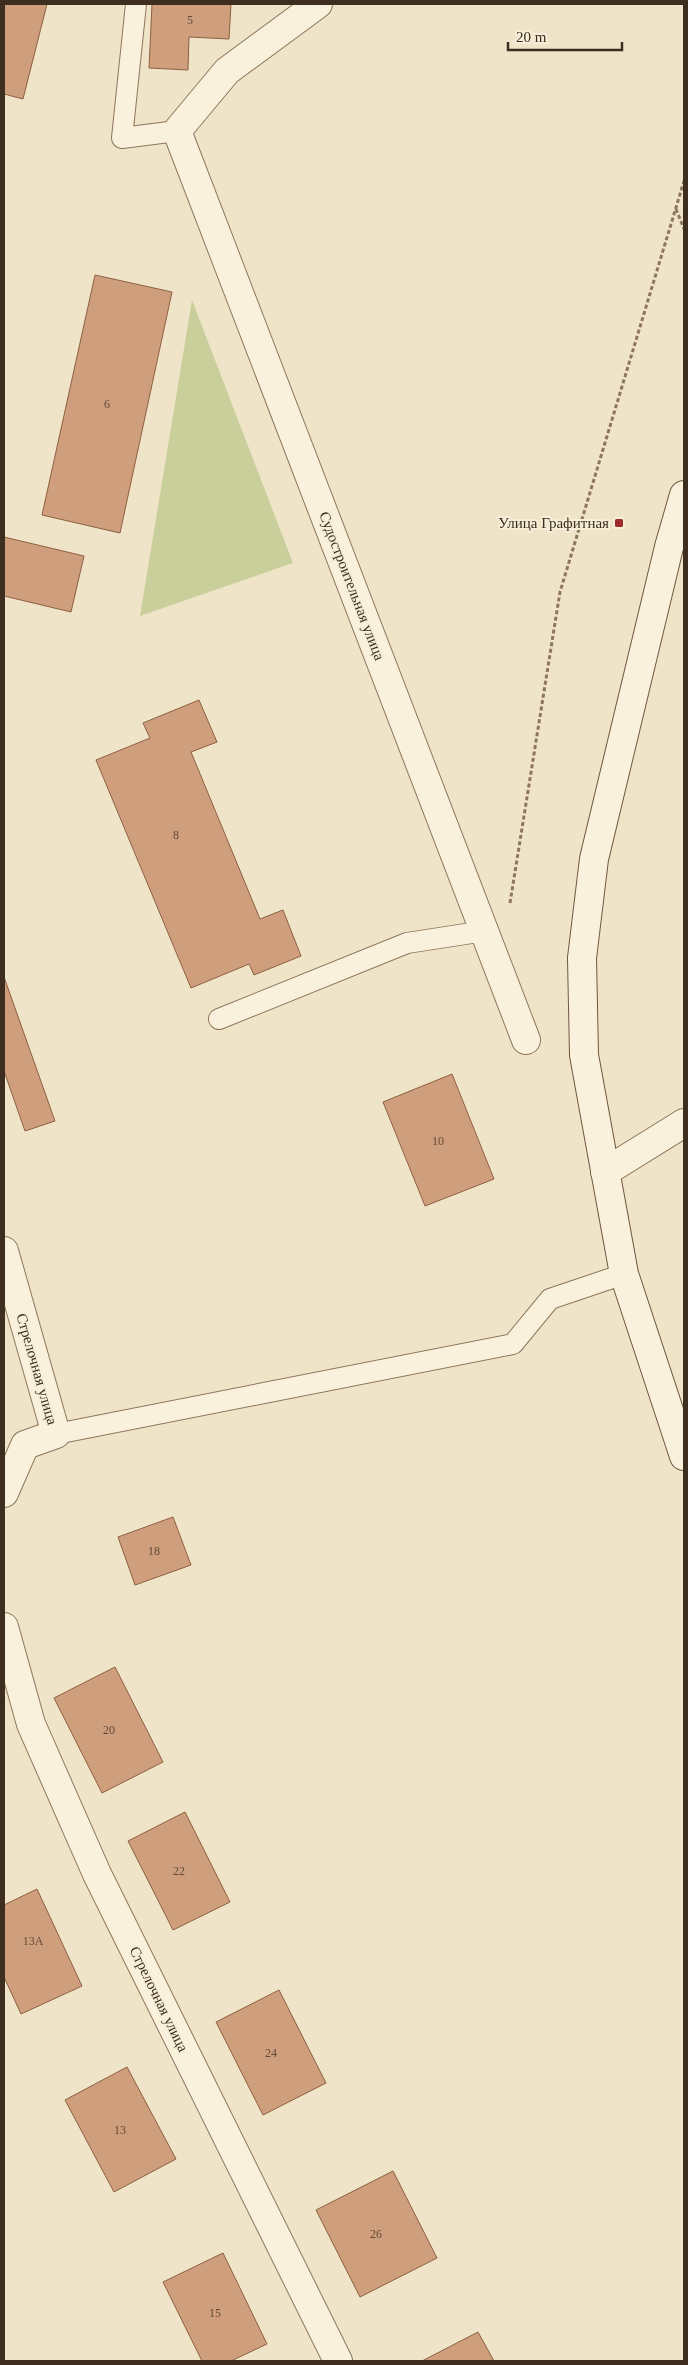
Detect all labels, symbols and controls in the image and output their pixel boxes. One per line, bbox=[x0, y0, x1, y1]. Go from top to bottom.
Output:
house number: 5 bbox=[187, 13, 193, 27]
scale bar bbox=[508, 20, 622, 52]
text: 20 m bbox=[516, 29, 547, 45]
house number: 6 bbox=[104, 397, 110, 411]
street label: Судостроительная улица bbox=[316, 509, 388, 663]
place label: Улица Графитная bbox=[498, 515, 609, 531]
marker: Улица Графитная bbox=[613, 517, 625, 529]
house number: 8 bbox=[173, 828, 179, 842]
house number: 10 bbox=[432, 1134, 444, 1148]
street label: Стрелочная улица bbox=[13, 1311, 61, 1427]
house number: 18 bbox=[148, 1544, 160, 1558]
house number: 20 bbox=[103, 1723, 115, 1737]
house number: 22 bbox=[173, 1864, 185, 1878]
house number: 13А bbox=[23, 1934, 44, 1948]
street label: Стрелочная улица bbox=[127, 1944, 192, 2055]
house number: 24 bbox=[265, 2046, 277, 2060]
house number: 13 bbox=[114, 2123, 126, 2137]
house number: 26 bbox=[370, 2227, 382, 2241]
house number: 15 bbox=[209, 2306, 221, 2320]

